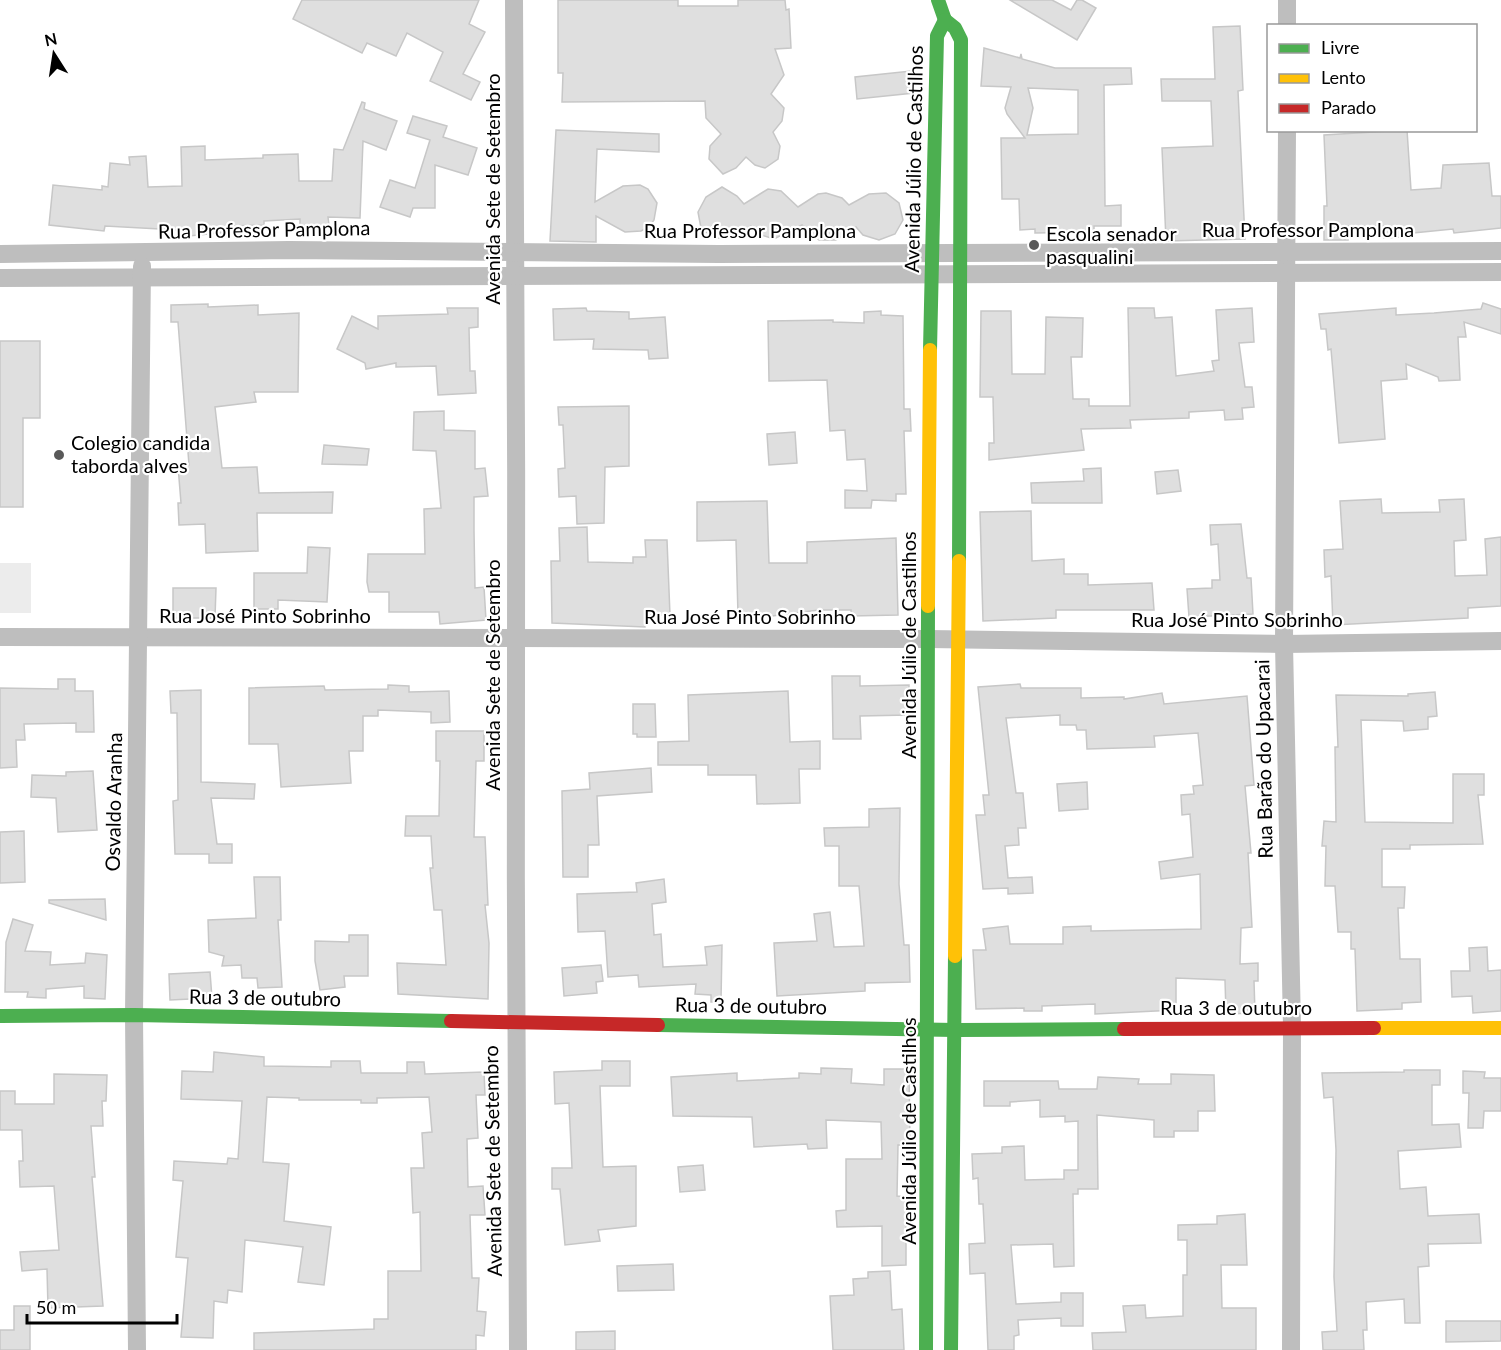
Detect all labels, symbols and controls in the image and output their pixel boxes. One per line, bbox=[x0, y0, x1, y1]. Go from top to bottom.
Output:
north arrow bbox=[24, 24, 84, 84]
legend bbox=[1267, 24, 1477, 132]
text: N bbox=[43, 28, 59, 49]
text: Livre bbox=[1321, 36, 1360, 58]
street label: Avenida Júlio de Castilhos bbox=[899, 45, 927, 273]
text: Lento bbox=[1321, 66, 1366, 88]
street label: Avenida Sete de Setembro bbox=[480, 73, 504, 305]
text: Parado bbox=[1321, 96, 1376, 118]
street label: Rua Professor Pamplona bbox=[158, 215, 370, 243]
street label: Rua Professor Pamplona bbox=[1202, 217, 1414, 241]
street label: Rua Professor Pamplona bbox=[644, 218, 856, 242]
place label: Escola senador pasqualini bbox=[1046, 221, 1177, 268]
marker: Escola senador pasqualini bbox=[1027, 238, 1041, 252]
place label: Colegio candida taborda alves bbox=[71, 430, 210, 477]
marker: Colegio candida taborda alves bbox=[52, 448, 66, 462]
street label: Avenida Júlio de Castilhos bbox=[896, 531, 920, 759]
street label: Avenida Sete de Setembro bbox=[480, 559, 504, 791]
street label: Rua José Pinto Sobrinho bbox=[159, 603, 371, 627]
street label: Rua José Pinto Sobrinho bbox=[644, 604, 856, 628]
street label: Rua José Pinto Sobrinho bbox=[1131, 607, 1343, 631]
street label: Rua Barão do Upacarai bbox=[1249, 659, 1277, 859]
street label: Osvaldo Aranha bbox=[100, 732, 126, 872]
street label: Rua 3 de outubro bbox=[189, 984, 341, 1010]
street label: Rua 3 de outubro bbox=[675, 992, 827, 1018]
street label: Rua 3 de outubro bbox=[1160, 995, 1312, 1019]
street label: Avenida Júlio de Castilhos bbox=[896, 1017, 920, 1245]
street label: Avenida Sete de Setembro bbox=[478, 1045, 506, 1277]
scale bar bbox=[27, 1287, 177, 1325]
text: 50 m bbox=[36, 1296, 76, 1318]

